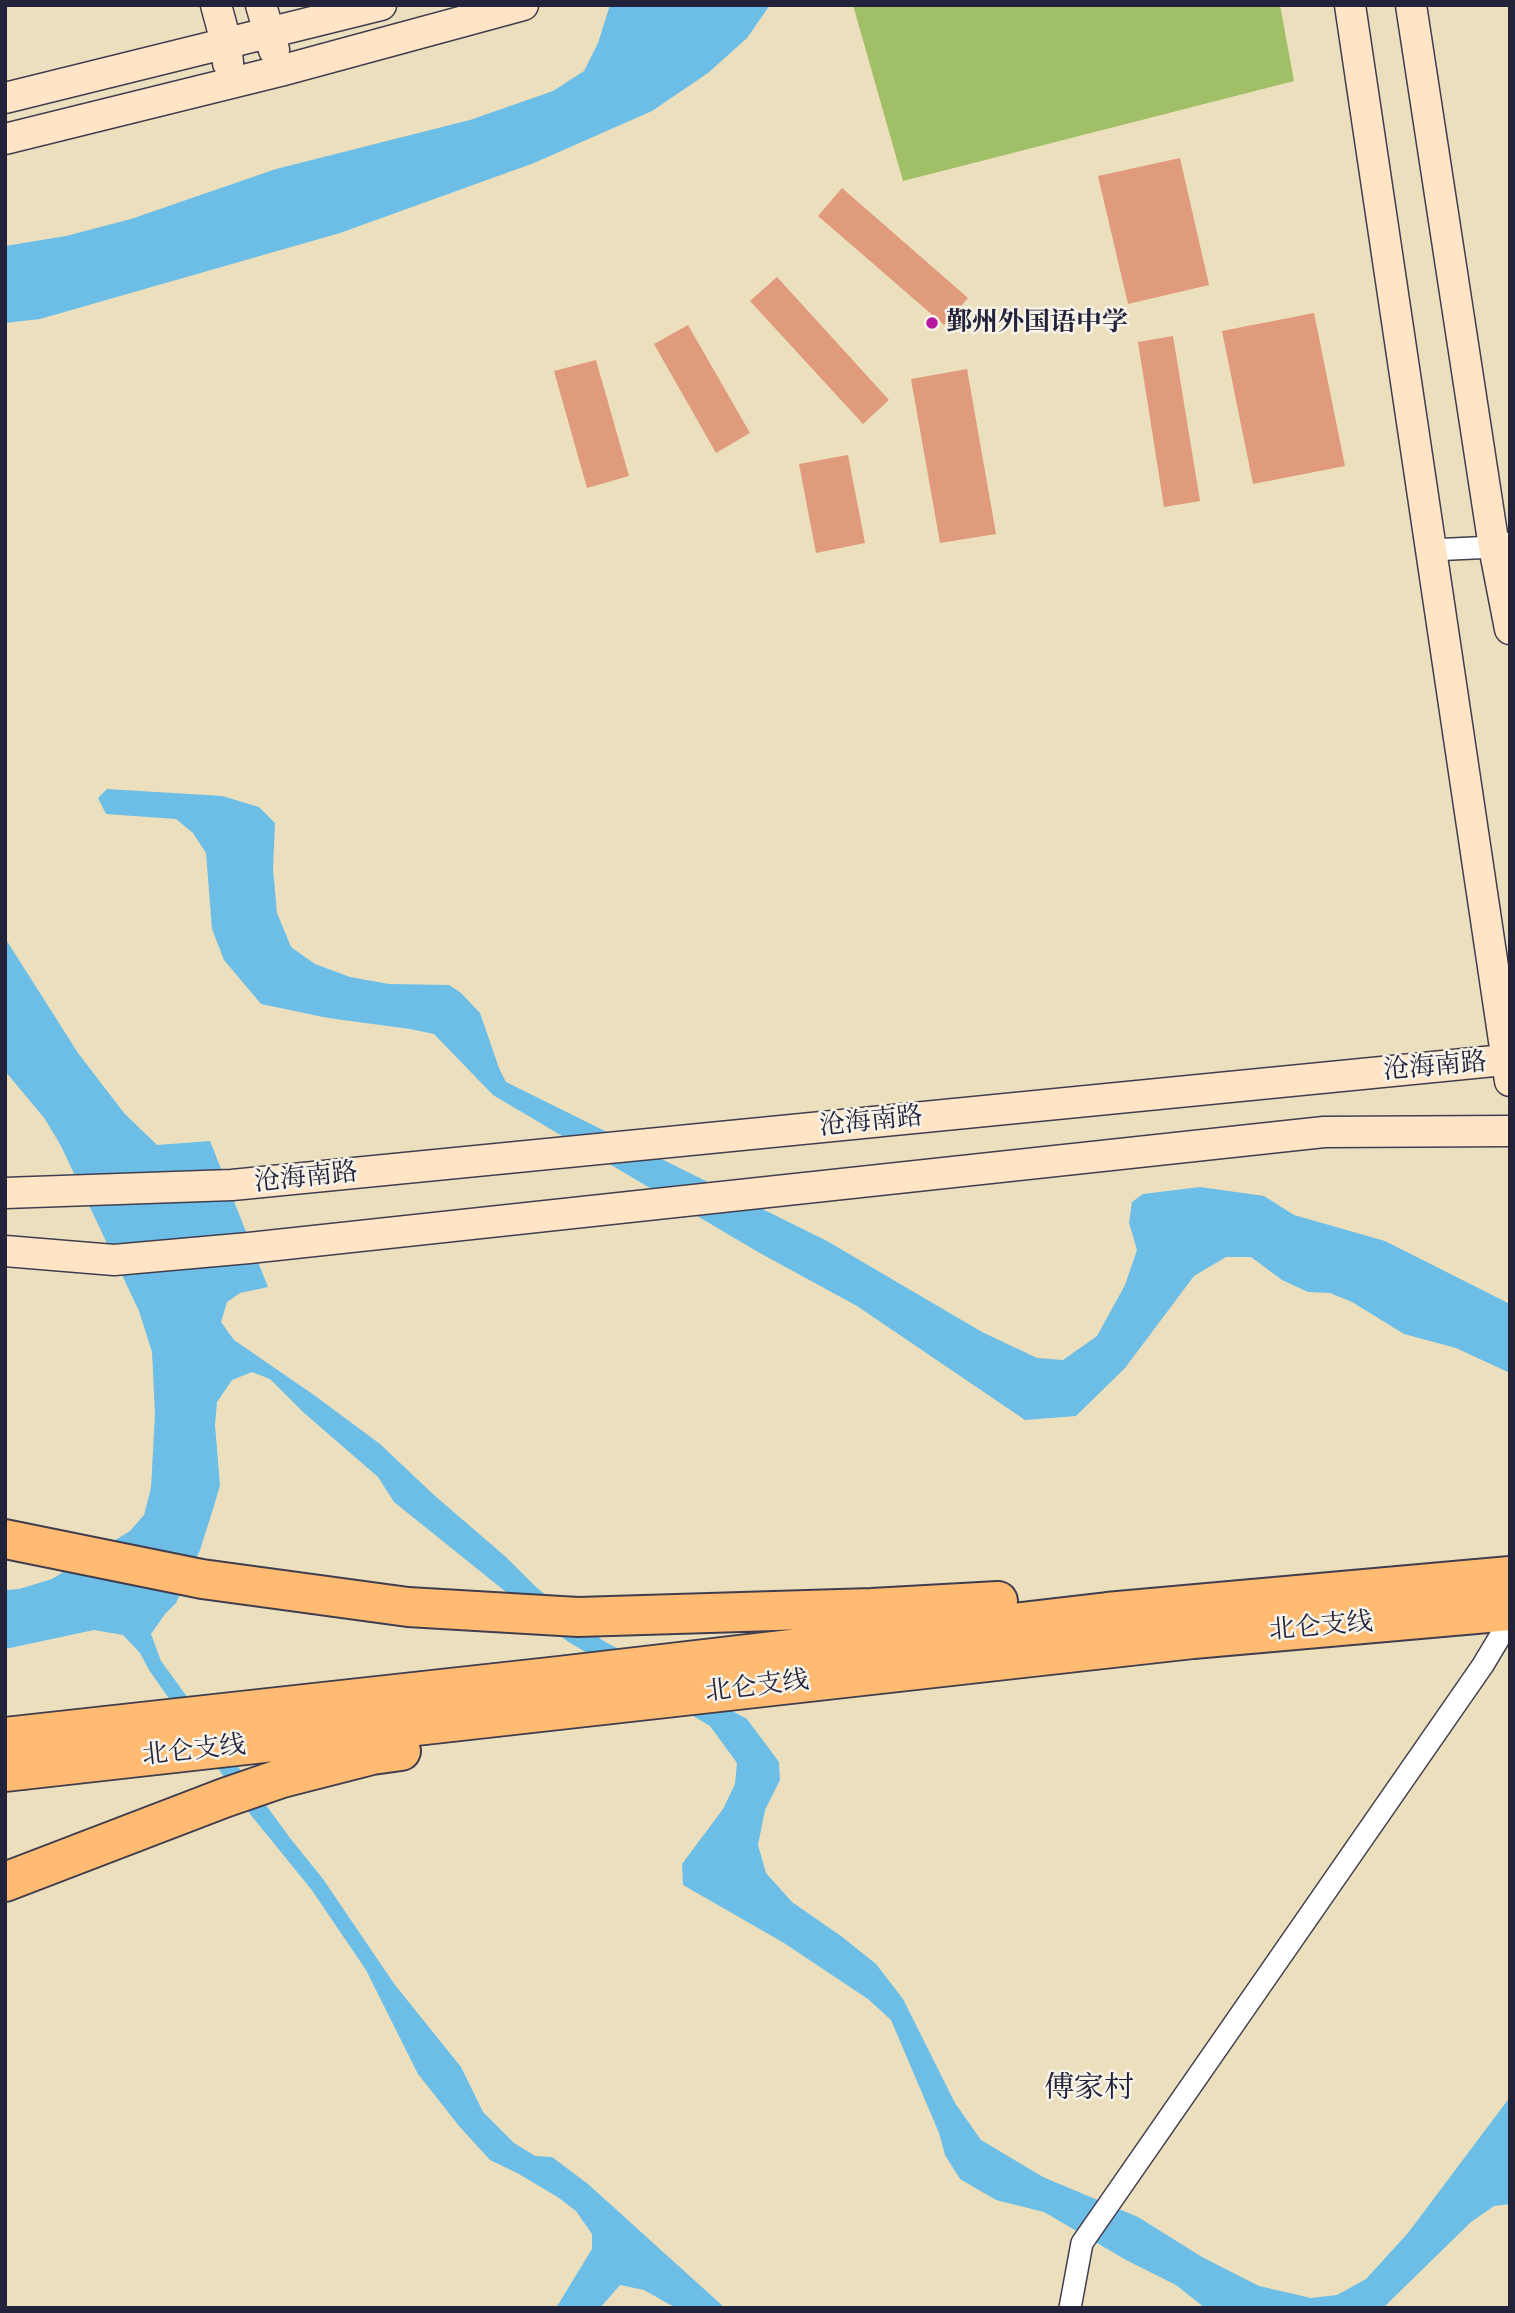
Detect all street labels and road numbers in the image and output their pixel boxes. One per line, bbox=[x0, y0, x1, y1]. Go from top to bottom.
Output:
street label: 沧海南路 bbox=[1382, 1047, 1488, 1087]
street label: 沧海南路 bbox=[818, 1101, 924, 1143]
street label: 沧海南路 bbox=[253, 1157, 359, 1199]
street label: 北仑支线 bbox=[1268, 1607, 1374, 1647]
street label: 北仑支线 bbox=[703, 1665, 811, 1709]
street label: 北仑支线 bbox=[141, 1730, 247, 1772]

